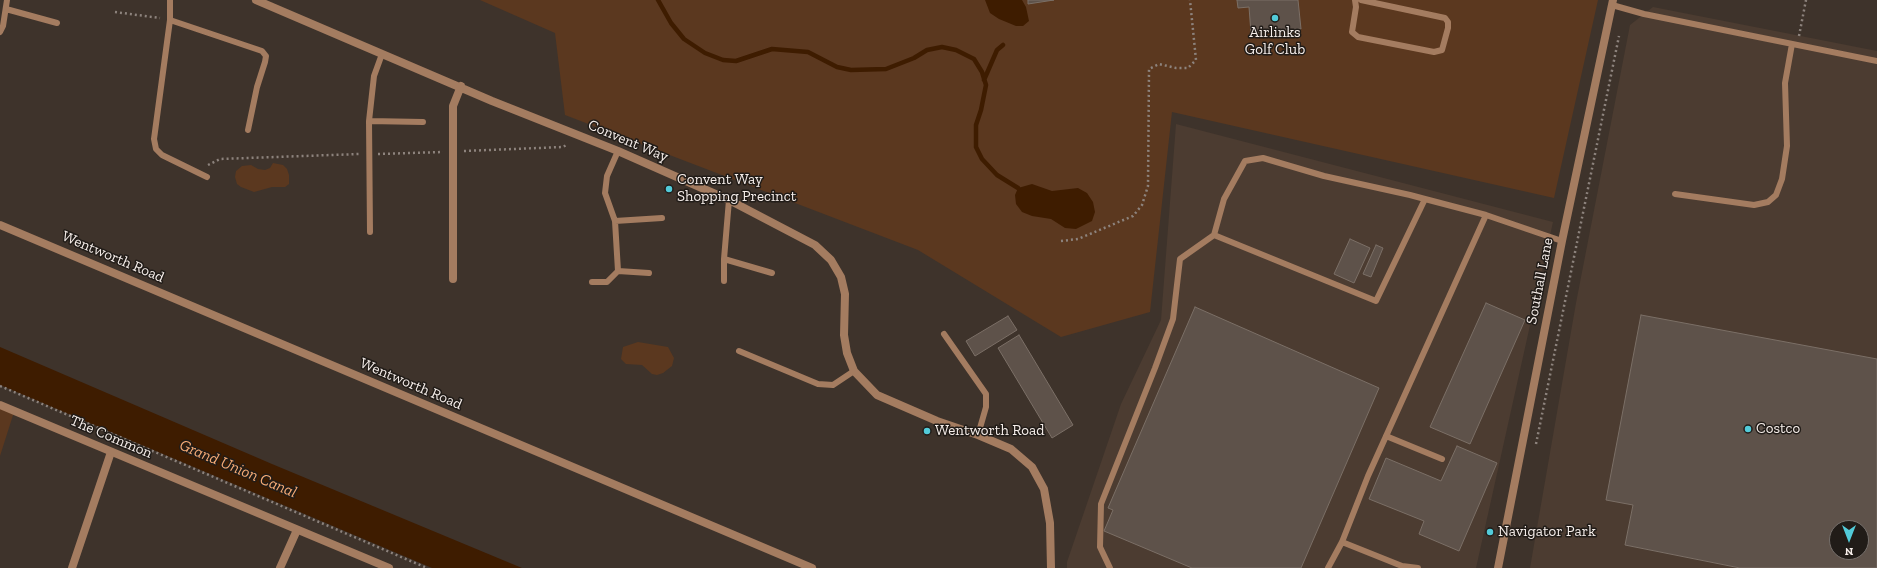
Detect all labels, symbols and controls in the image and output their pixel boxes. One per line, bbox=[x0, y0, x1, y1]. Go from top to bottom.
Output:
marker: Airlinks Golf Club bbox=[1270, 13, 1280, 23]
place label: Airlinks Golf Club bbox=[1245, 24, 1305, 59]
street label: Convent Way bbox=[585, 116, 671, 166]
place label: Convent Way Shopping Precinct bbox=[677, 171, 796, 206]
marker: Convent Way Shopping Precinct bbox=[664, 184, 674, 194]
street label: Wentworth Road bbox=[59, 227, 167, 287]
street label: Southall Lane bbox=[1523, 236, 1557, 326]
street label: Wentworth Road bbox=[357, 354, 465, 414]
street label: The Common bbox=[67, 412, 155, 462]
place label: Costco bbox=[1756, 420, 1800, 438]
place label: Wentworth Road bbox=[935, 422, 1044, 440]
marker: Costco bbox=[1743, 424, 1753, 434]
marker: Wentworth Road bbox=[922, 426, 932, 436]
water label: Grand Union Canal bbox=[176, 436, 300, 502]
north arrow bbox=[1829, 520, 1869, 560]
place label: Navigator Park bbox=[1498, 523, 1596, 541]
marker: Navigator Park bbox=[1485, 527, 1495, 537]
text: N bbox=[1845, 545, 1853, 558]

